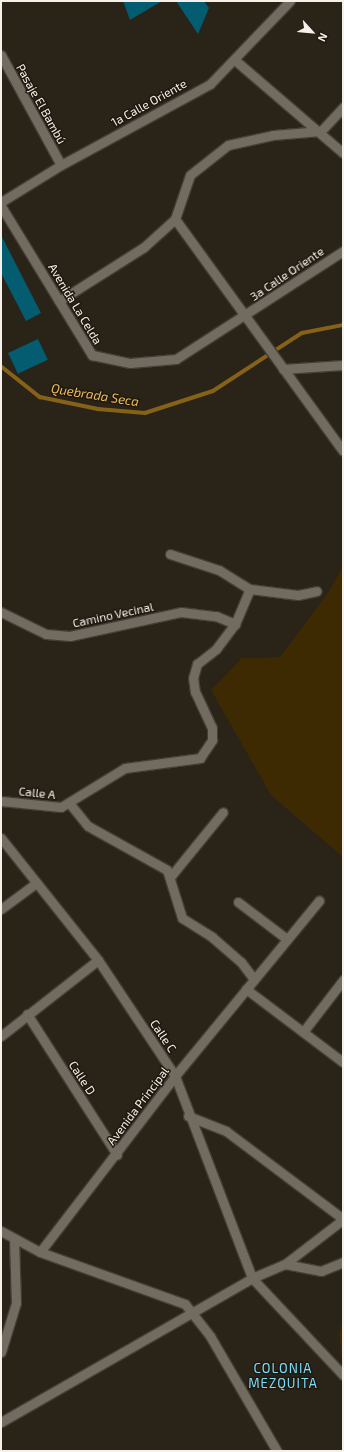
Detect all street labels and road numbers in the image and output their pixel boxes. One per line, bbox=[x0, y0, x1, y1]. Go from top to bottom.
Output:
street label: Pasaje El Bambú bbox=[13, 61, 69, 147]
street label: 1a Calle Oriente bbox=[109, 76, 189, 130]
street label: 3a Calle Oriente bbox=[247, 244, 327, 304]
street label: Avenida La Celda bbox=[45, 261, 105, 347]
street label: Camino Vecinal bbox=[71, 599, 155, 631]
street label: Calle A bbox=[18, 784, 56, 802]
street label: Calle C bbox=[147, 1017, 179, 1055]
street label: Calle D bbox=[66, 1058, 98, 1098]
street label: Avenida Principal bbox=[104, 1064, 172, 1148]

